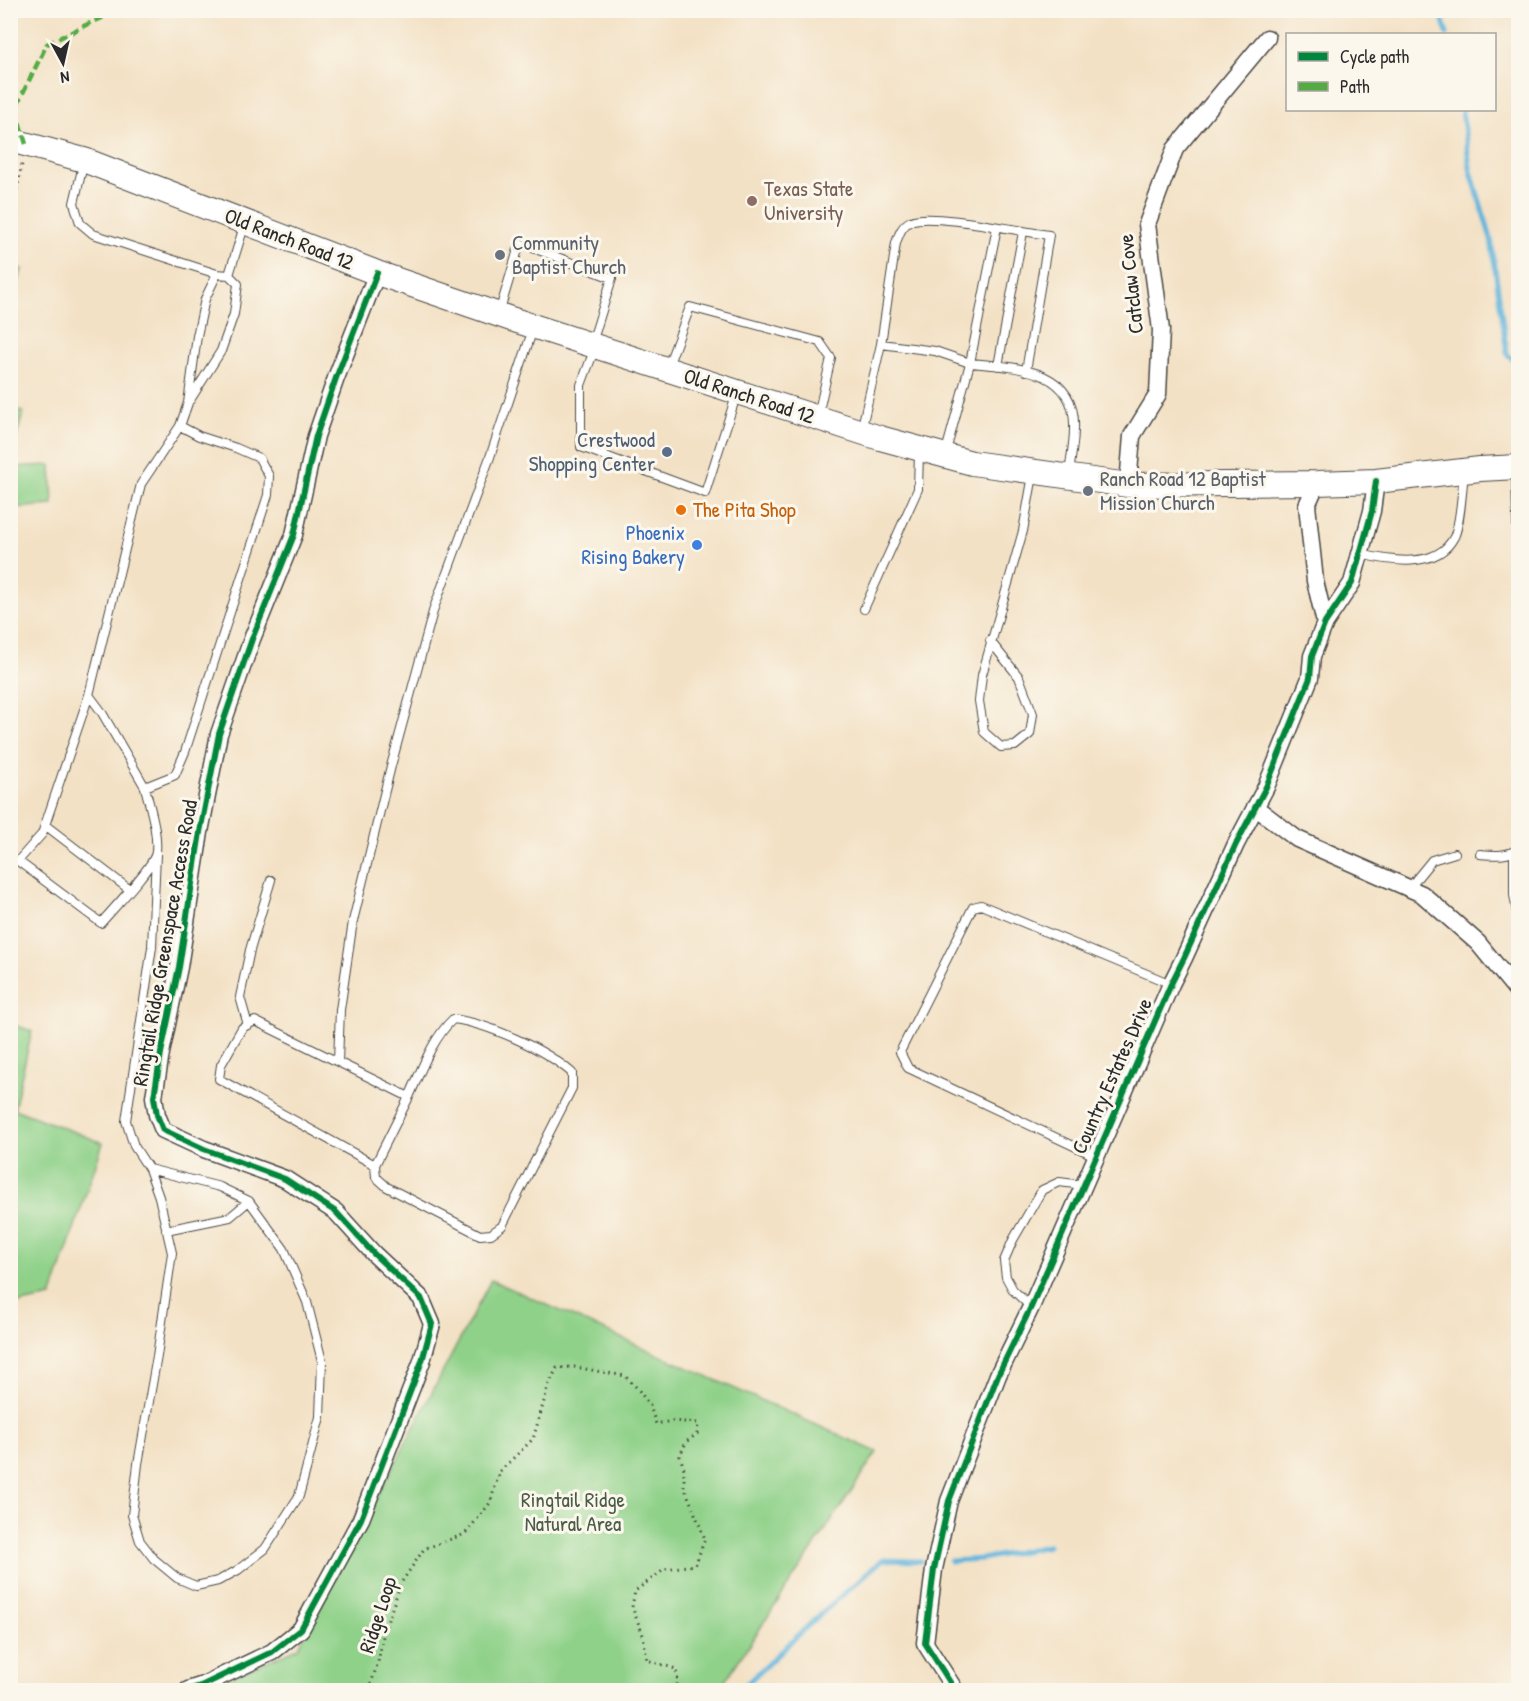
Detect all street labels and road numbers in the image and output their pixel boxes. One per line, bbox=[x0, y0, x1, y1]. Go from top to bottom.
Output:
street label: Old Ranch Road 12 bbox=[220, 201, 358, 277]
street label: Catclaw Cove bbox=[1111, 233, 1150, 335]
street label: Old Ranch Road 12 bbox=[680, 361, 818, 430]
street label: Ringtail Ridge Greenspace Access Road bbox=[125, 798, 204, 1088]
street label: Country Estates Drive bbox=[1064, 993, 1159, 1158]
street label: Ridge Loop bbox=[352, 1573, 403, 1657]

